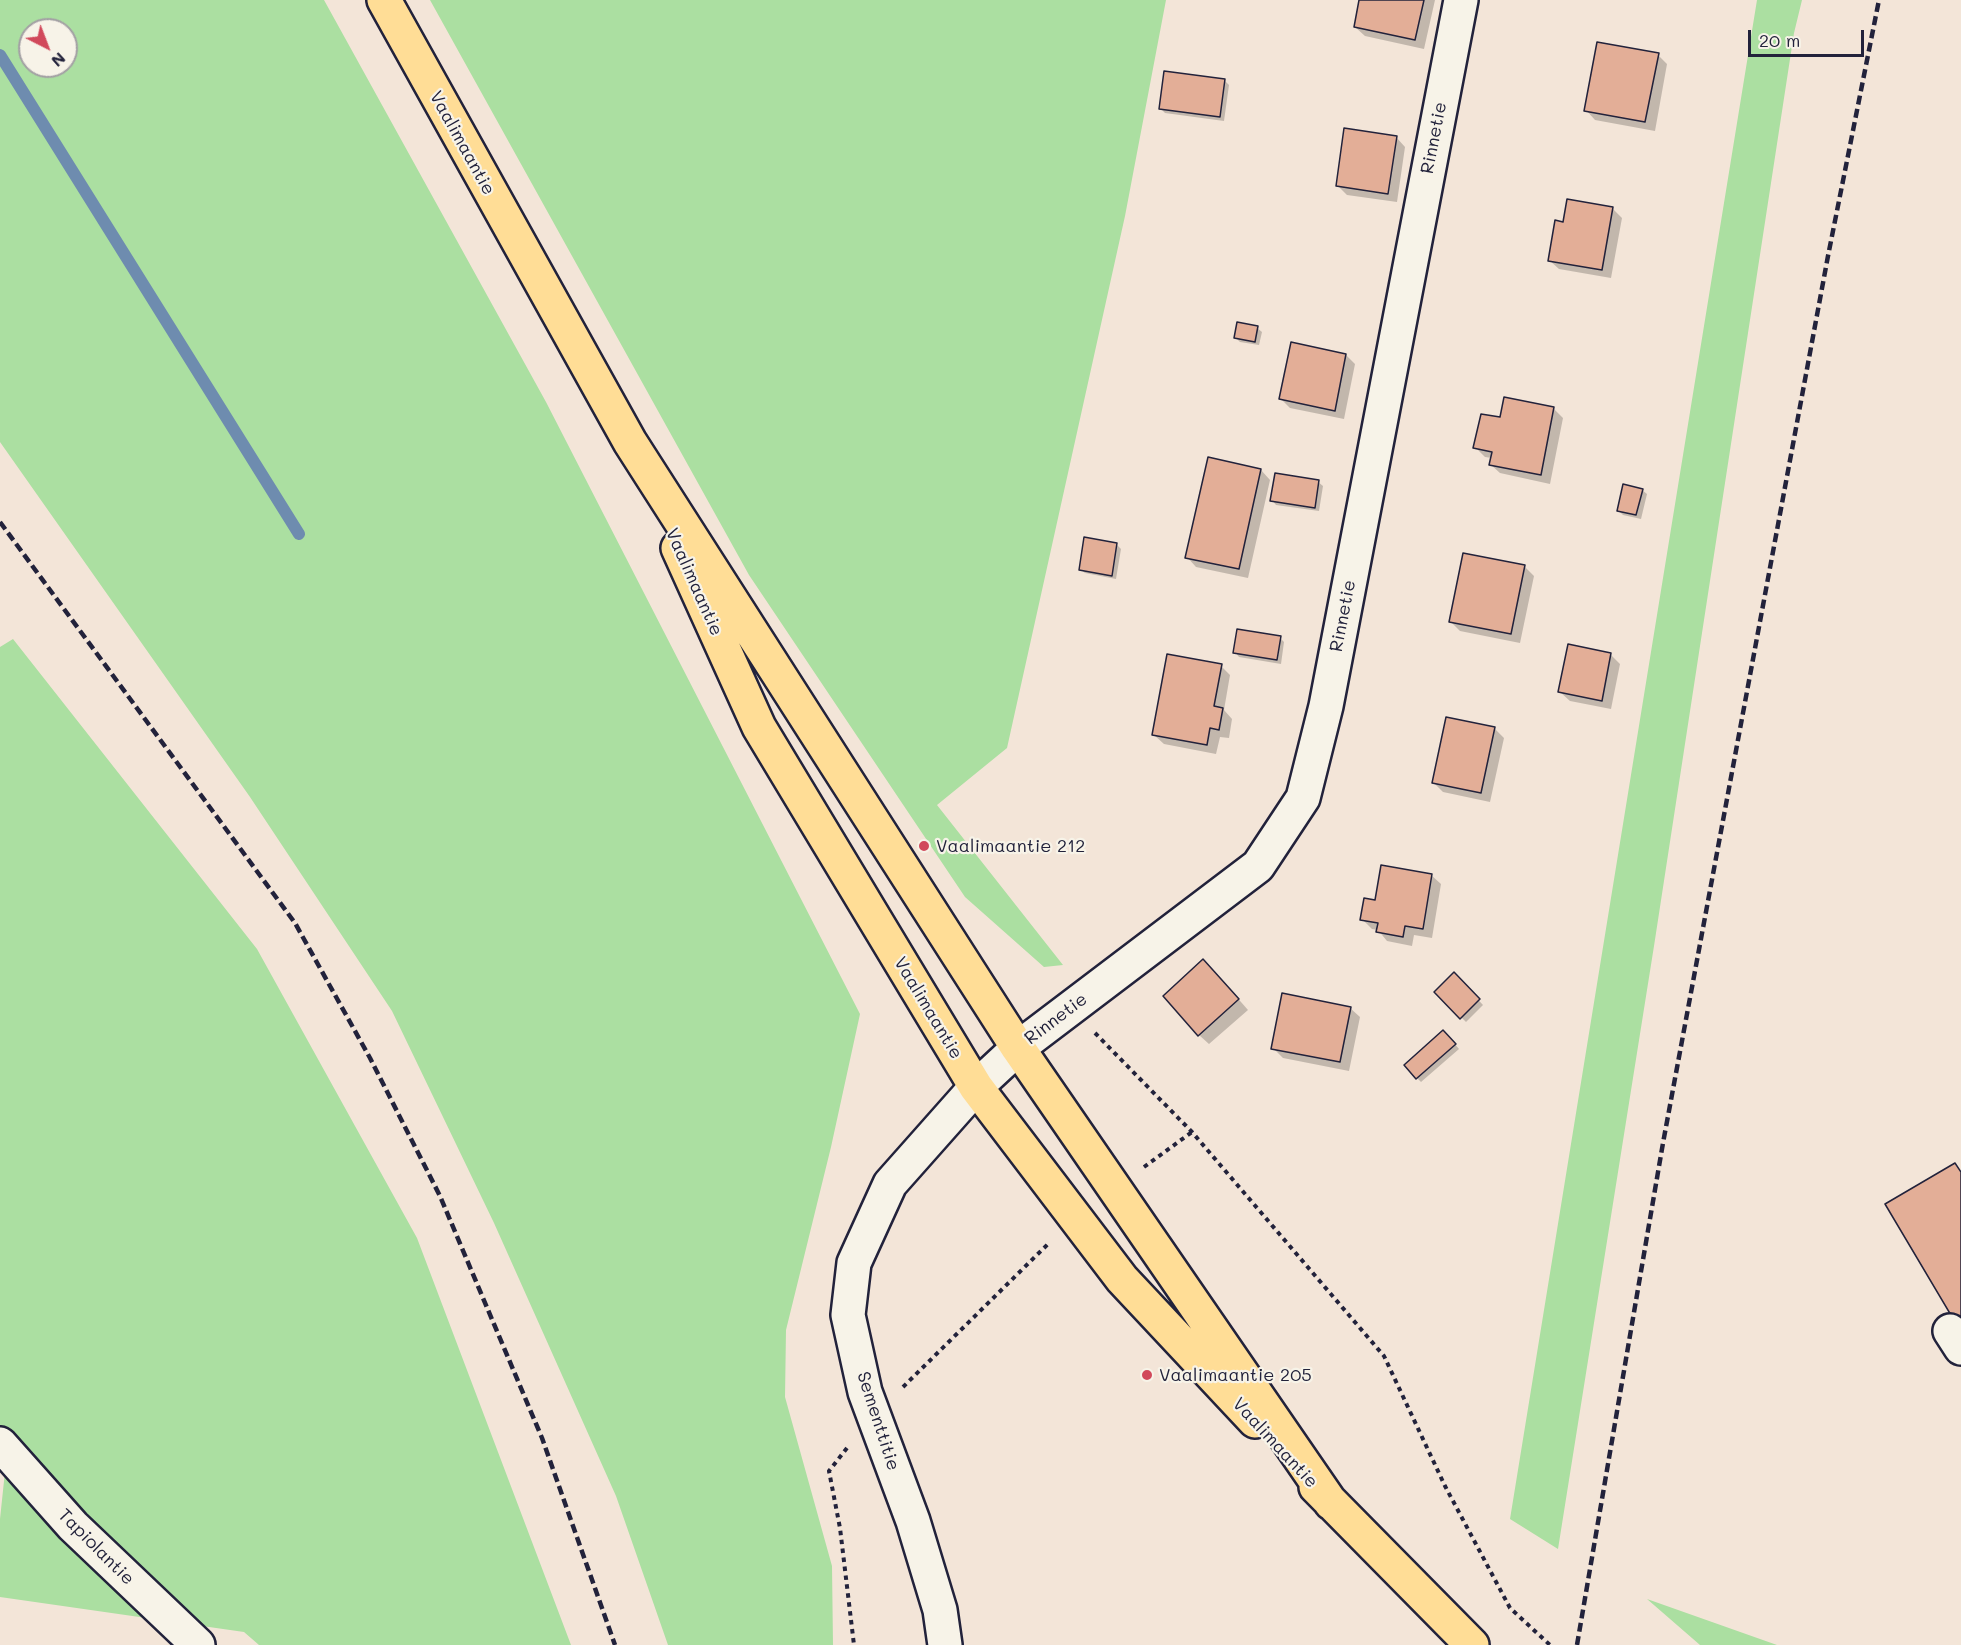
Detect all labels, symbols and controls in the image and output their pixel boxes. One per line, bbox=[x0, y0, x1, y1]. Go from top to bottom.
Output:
north arrow bbox=[18, 18, 78, 78]
scale bar bbox=[1751, 18, 1866, 56]
text: 20 m bbox=[1759, 28, 1800, 52]
text: N bbox=[47, 48, 71, 72]
street label: Vaalimaantie bbox=[425, 87, 499, 199]
street label: Rinnetie bbox=[1416, 100, 1452, 176]
street label: Vaalimaantie bbox=[661, 525, 727, 639]
street label: Rinnetie bbox=[1325, 578, 1361, 654]
place label: Vaalimaantie 212 bbox=[936, 835, 1085, 857]
marker: Vaalimaantie 212 bbox=[917, 839, 931, 853]
street label: Vaalimaantie bbox=[889, 953, 967, 1063]
street label: Rinnetie bbox=[1020, 988, 1092, 1050]
place label: Vaalimaantie 205 bbox=[1159, 1364, 1312, 1386]
marker: Vaalimaantie 205 bbox=[1140, 1368, 1154, 1382]
street label: Sementtitie bbox=[852, 1369, 904, 1473]
street label: Vaalimaantie bbox=[1228, 1393, 1322, 1493]
street label: Tapiolantie bbox=[53, 1504, 139, 1590]

